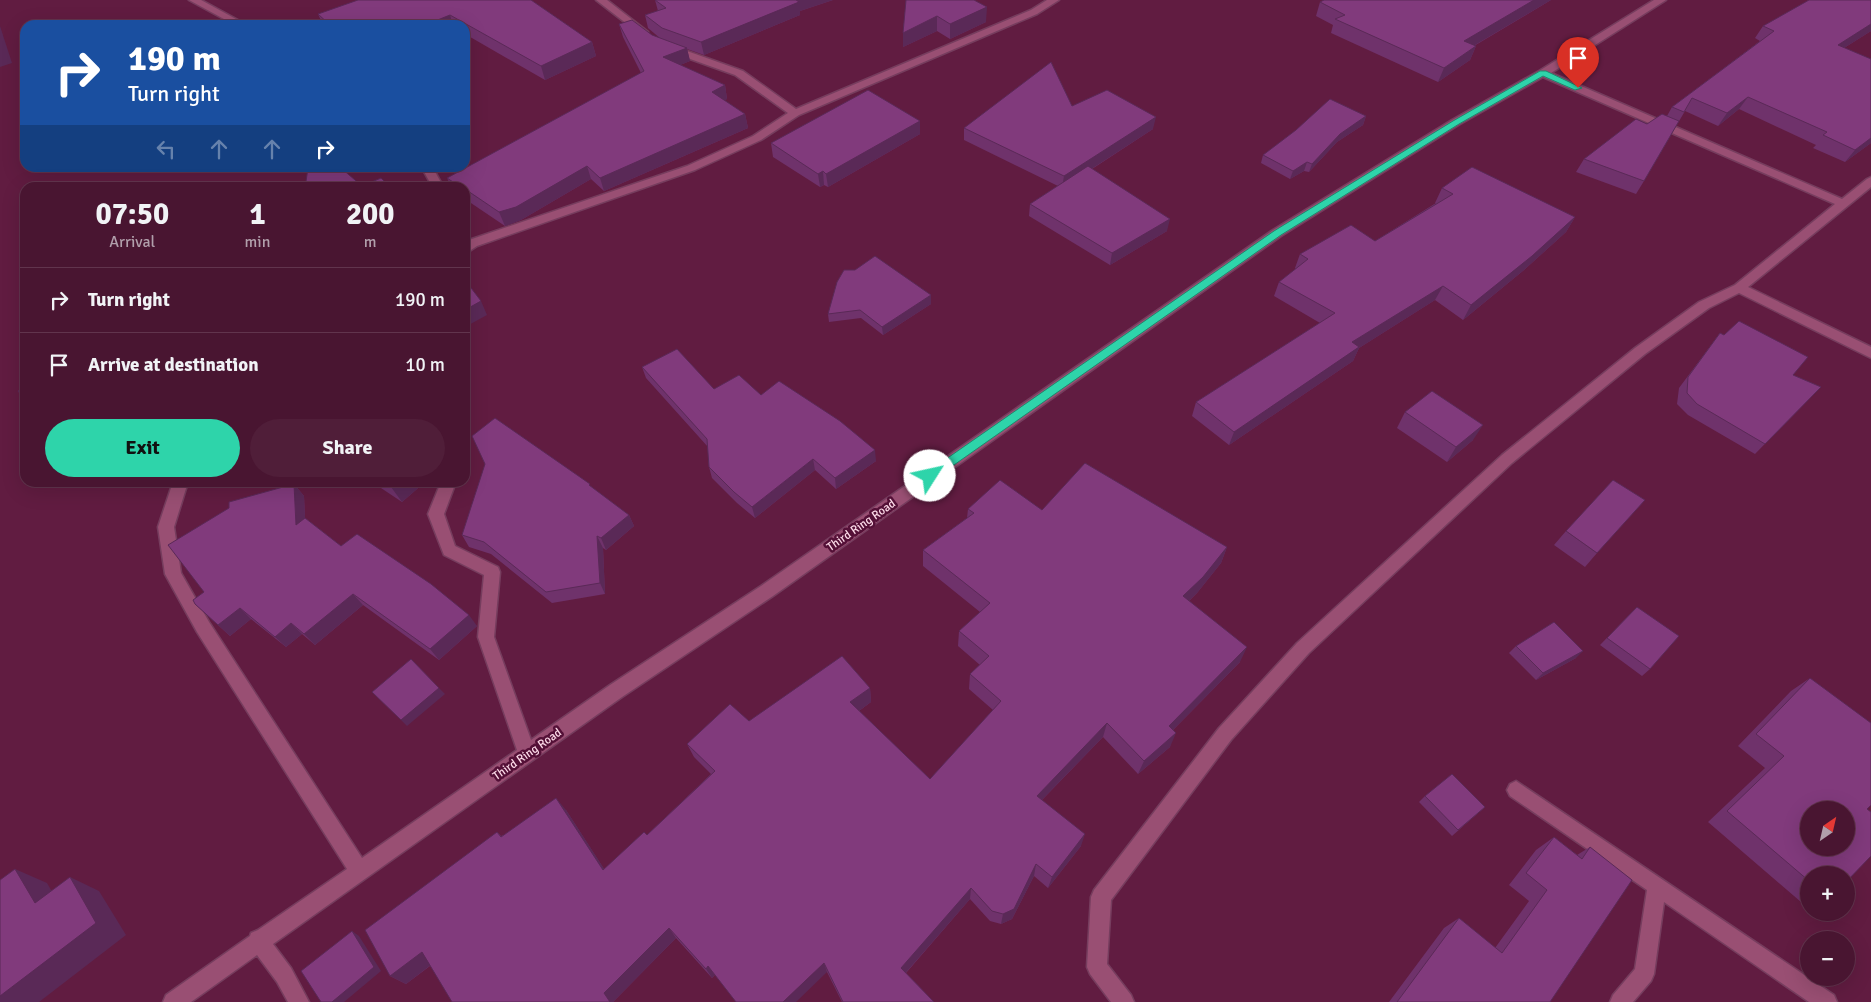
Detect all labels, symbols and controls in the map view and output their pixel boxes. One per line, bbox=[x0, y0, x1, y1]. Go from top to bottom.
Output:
text: 190 m bbox=[128, 37, 221, 80]
pin bbox=[1557, 37, 1599, 88]
icon: right bbox=[45, 40, 110, 105]
icon: arrive bbox=[1564, 44, 1592, 72]
text: Turn right bbox=[128, 80, 220, 107]
icon: left bbox=[152, 135, 180, 163]
icon: ahead bbox=[205, 135, 233, 163]
icon: ahead bbox=[258, 135, 286, 163]
icon: right bbox=[311, 135, 339, 163]
text: 07:50 bbox=[95, 196, 169, 233]
text: 1 bbox=[249, 196, 266, 233]
text: 200 bbox=[346, 196, 394, 233]
text: Arrival bbox=[109, 232, 155, 252]
text: min bbox=[245, 232, 270, 252]
text: m bbox=[364, 232, 377, 252]
icon: right bbox=[45, 286, 73, 314]
text: Turn right bbox=[88, 288, 170, 312]
text: 190 m bbox=[395, 288, 445, 312]
icon: arrive bbox=[45, 351, 73, 379]
text: Arrive at destination bbox=[88, 353, 259, 377]
text: 10 m bbox=[405, 353, 445, 377]
button: Exit bbox=[45, 419, 240, 477]
button: Share bbox=[250, 419, 445, 477]
position arrow bbox=[903, 449, 955, 501]
street label: Third Ring Road bbox=[824, 496, 899, 555]
street label: Third Ring Road bbox=[490, 725, 565, 784]
north arrow bbox=[1800, 801, 1855, 856]
map controls bbox=[1800, 801, 1855, 986]
button: + bbox=[1800, 866, 1855, 921]
button: − bbox=[1800, 931, 1855, 986]

